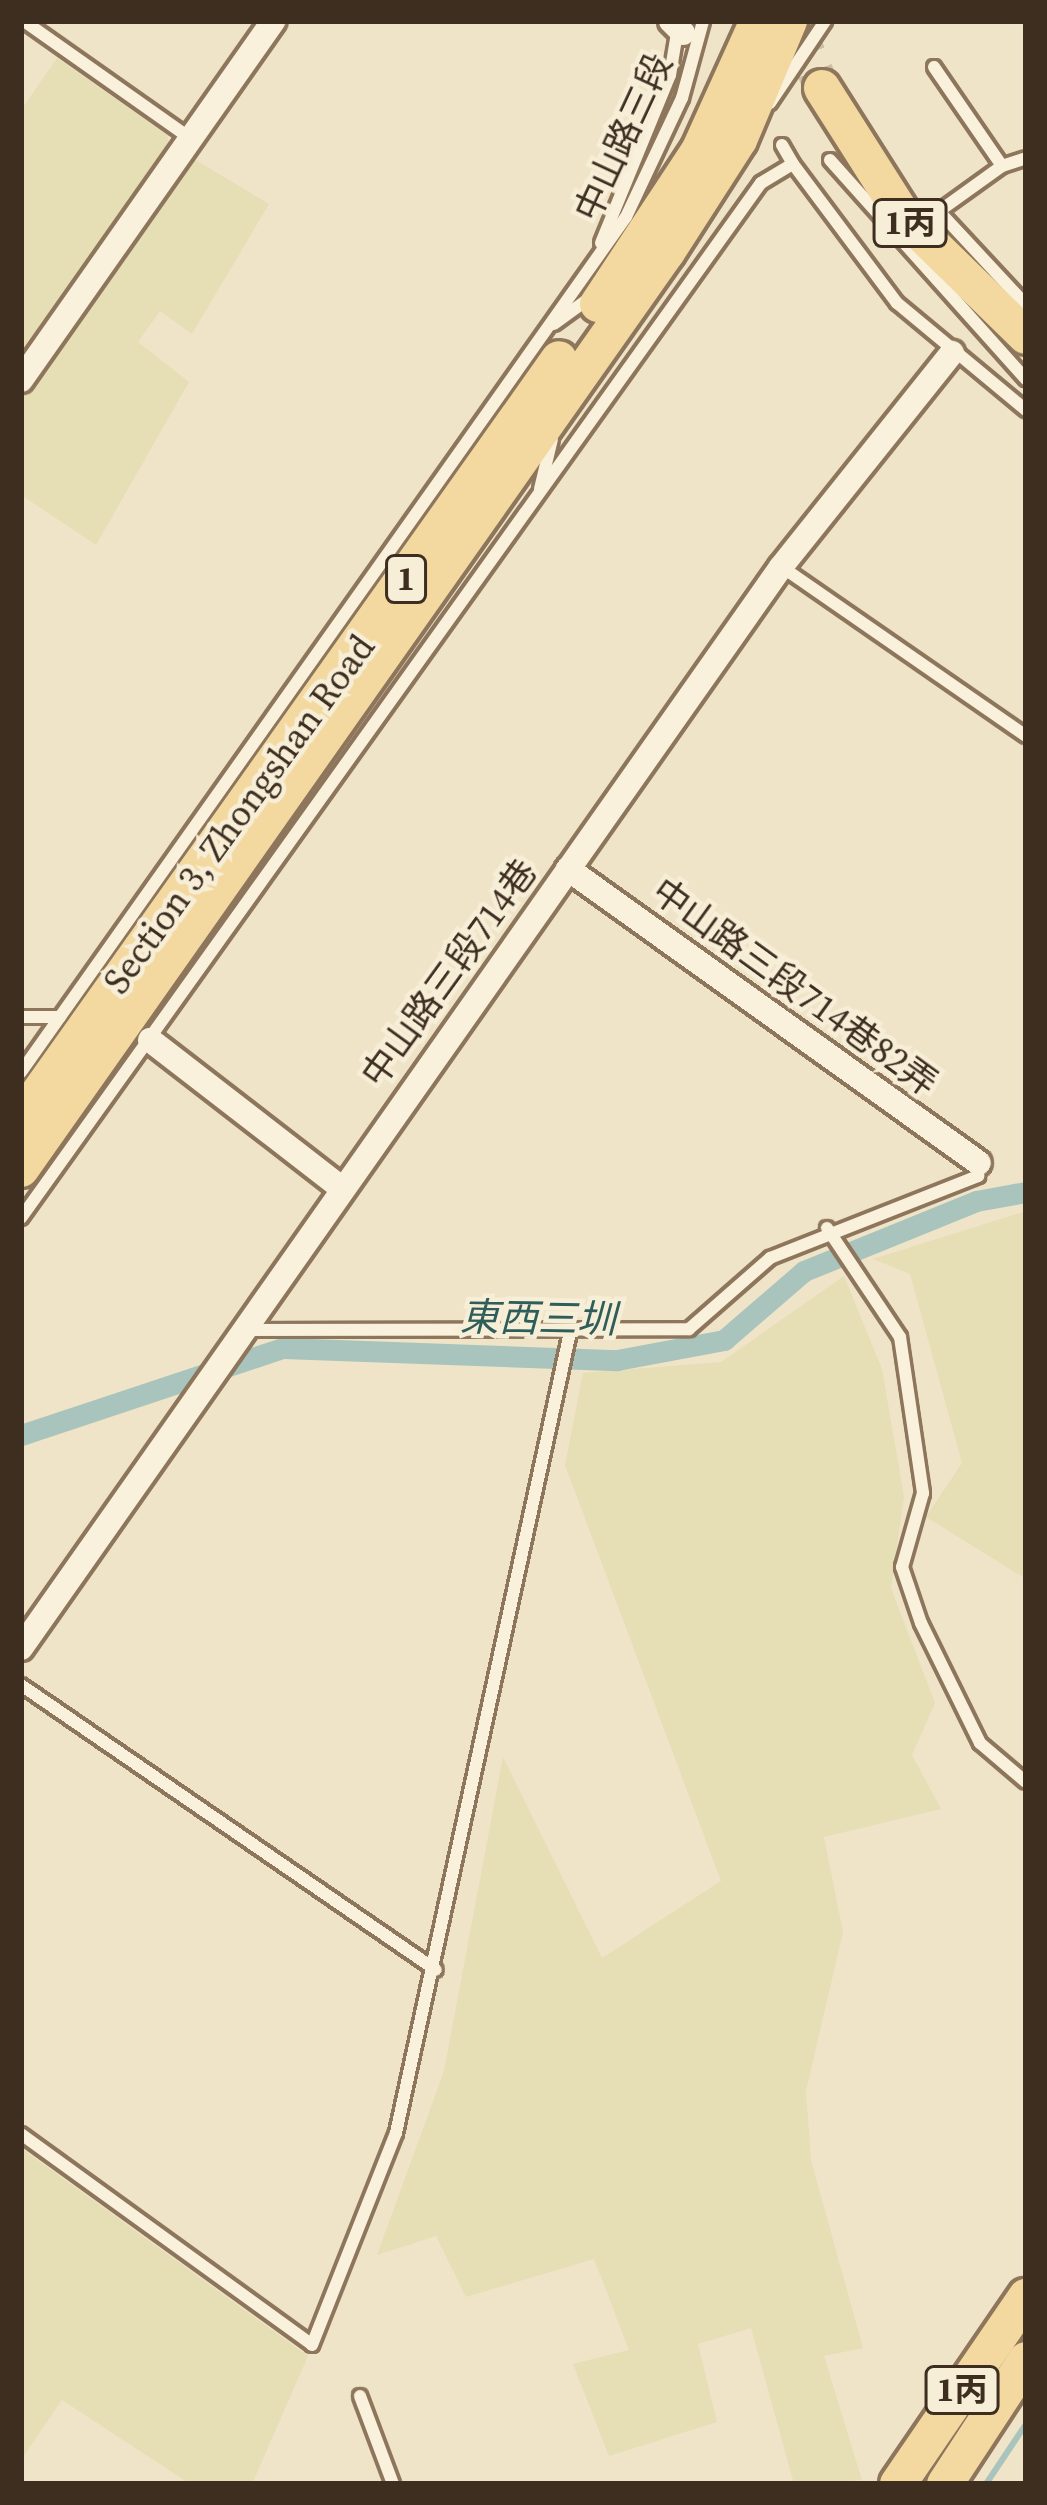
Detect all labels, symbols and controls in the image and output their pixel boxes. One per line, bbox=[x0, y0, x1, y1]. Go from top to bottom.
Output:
street label: 中山路三段 bbox=[565, 46, 681, 228]
road number: 1丙 bbox=[871, 196, 949, 250]
road number: 1 bbox=[385, 552, 427, 606]
street label: Section 3, Zhongshan Road bbox=[94, 626, 384, 1002]
street label: 中山路三段714巷 bbox=[352, 851, 546, 1095]
street label: 中山路三段714巷82弄 bbox=[644, 869, 946, 1105]
water label: 東西三圳 bbox=[460, 1294, 616, 1344]
road number: 1丙 bbox=[923, 2363, 1001, 2417]

